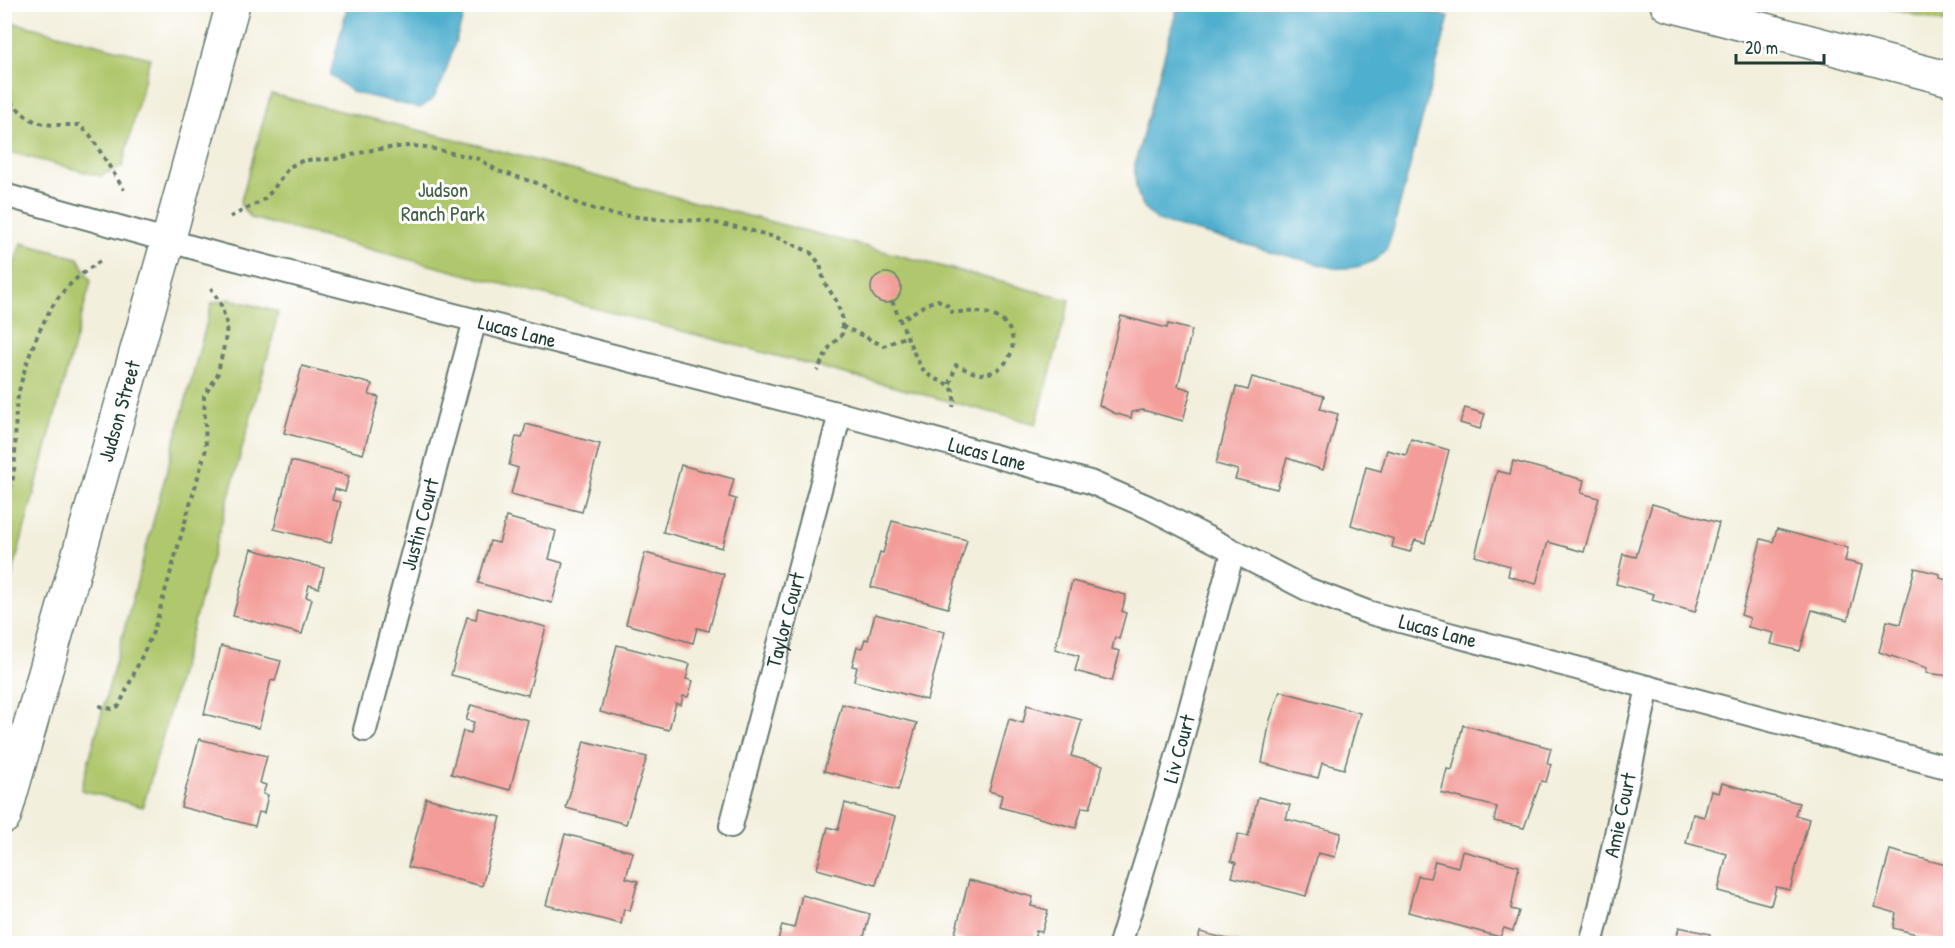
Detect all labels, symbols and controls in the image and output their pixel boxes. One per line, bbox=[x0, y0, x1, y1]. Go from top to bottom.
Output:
scale bar bbox=[1736, 27, 1824, 65]
text: 20 m bbox=[1745, 35, 1778, 60]
park label: Judson Ranch Park bbox=[401, 175, 485, 228]
street label: Lucas Lane bbox=[475, 307, 559, 355]
street label: Judson Street bbox=[91, 356, 148, 465]
street label: Lucas Lane bbox=[945, 429, 1030, 478]
street label: Justin Court bbox=[393, 474, 446, 573]
street label: Taylor Court bbox=[758, 568, 812, 671]
street label: Lucas Lane bbox=[1396, 606, 1480, 655]
street label: Liv Court bbox=[1156, 711, 1202, 786]
street label: Amie Court bbox=[1596, 769, 1643, 860]

